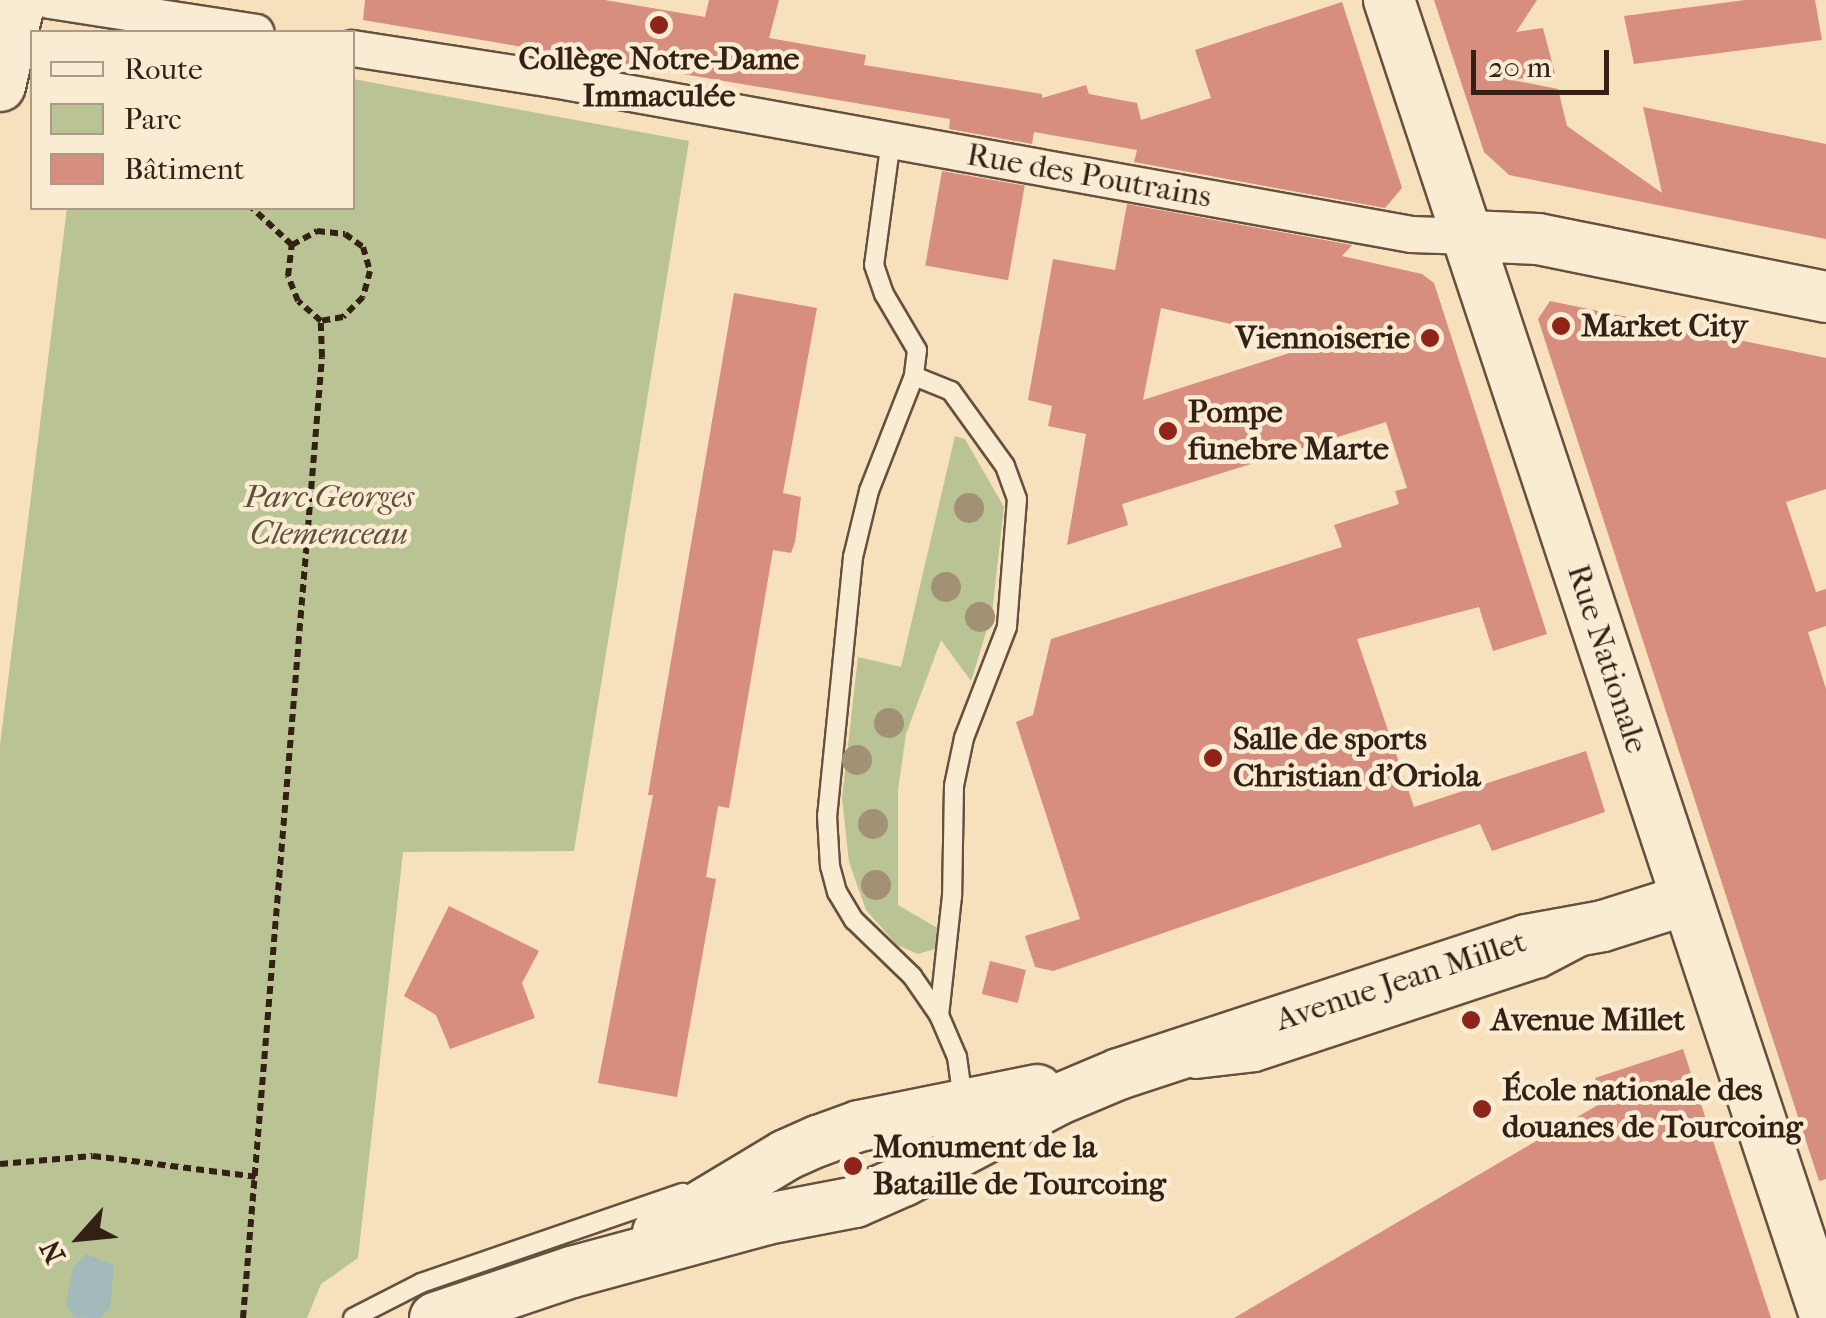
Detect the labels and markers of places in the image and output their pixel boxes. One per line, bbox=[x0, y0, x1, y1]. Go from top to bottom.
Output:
marker: Collège Notre-Dame Immaculée bbox=[648, 14, 670, 36]
place label: Collège Notre-Dame Immaculée bbox=[519, 41, 799, 116]
place label: Market City bbox=[1581, 307, 1748, 345]
marker: Market City bbox=[1550, 315, 1572, 337]
place label: Viennoiserie bbox=[1235, 319, 1410, 357]
marker: Viennoiserie bbox=[1419, 327, 1441, 349]
place label: Pompe funebre Marte bbox=[1188, 394, 1389, 469]
marker: Pompe funebre Marte bbox=[1157, 420, 1179, 442]
place label: Salle de sports Christian d'Oriola bbox=[1233, 721, 1481, 796]
marker: Salle de sports Christian d'Oriola bbox=[1202, 747, 1224, 769]
place label: Avenue Millet bbox=[1491, 1001, 1685, 1039]
marker: Avenue Millet bbox=[1460, 1009, 1482, 1031]
place label: École nationale des douanes de Tourcoing bbox=[1502, 1072, 1803, 1147]
marker: École nationale des douanes de Tourcoing bbox=[1471, 1098, 1493, 1120]
place label: Monument de la Bataille de Tourcoing bbox=[873, 1129, 1166, 1204]
marker: Monument de la Bataille de Tourcoing bbox=[842, 1155, 864, 1177]

